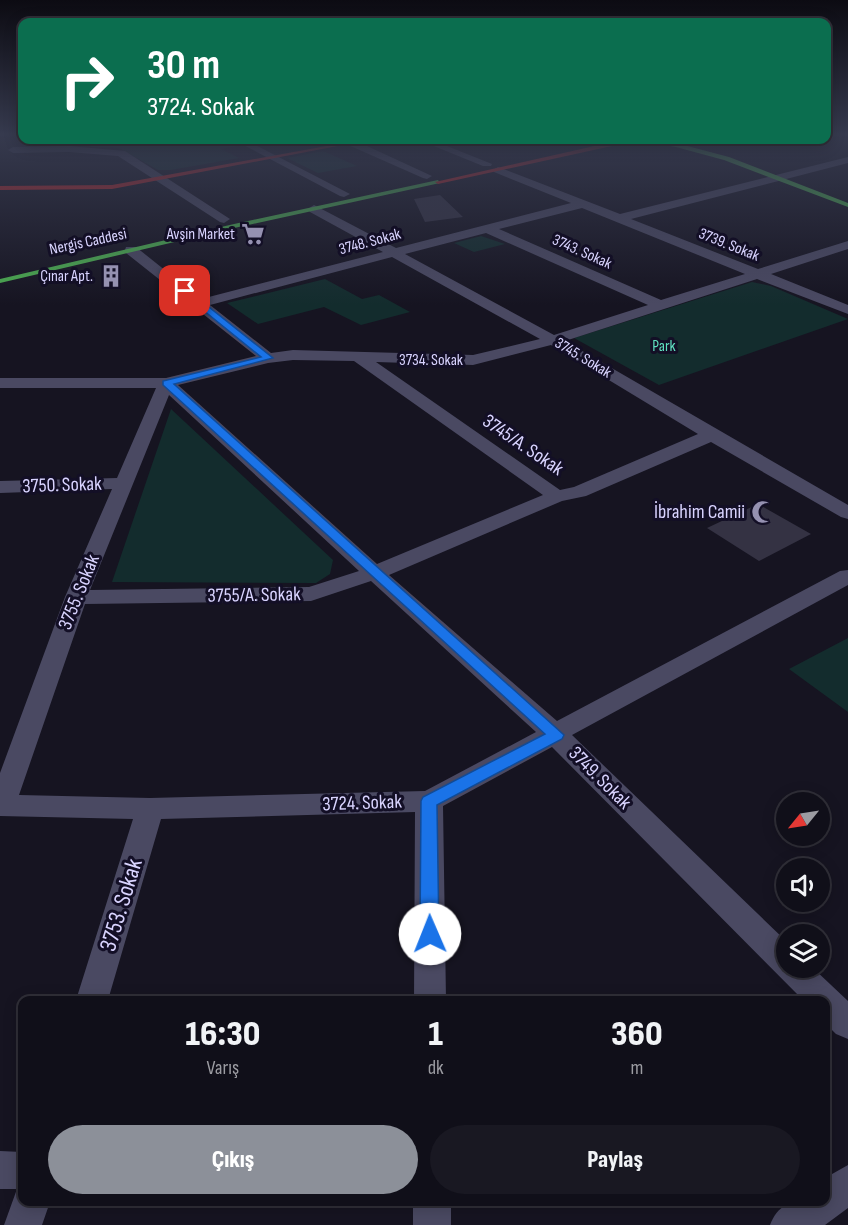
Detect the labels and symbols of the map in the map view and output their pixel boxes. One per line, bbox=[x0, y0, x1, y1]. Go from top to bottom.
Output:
supermarket icon: Avşin Market bbox=[240, 221, 266, 247]
street label: 3739. Sokak bbox=[696, 224, 762, 266]
street label: Nergis Caddesi bbox=[48, 225, 128, 259]
place label: Avşin Market bbox=[166, 225, 235, 244]
street label: 3748. Sokak bbox=[337, 225, 403, 259]
street label: 3743. Sokak bbox=[549, 230, 615, 274]
building icon: Çınar Apt. bbox=[98, 263, 124, 289]
pin bbox=[159, 265, 210, 316]
place label: Çınar Apt. bbox=[40, 267, 93, 286]
street label: 3745. Sokak bbox=[551, 334, 615, 382]
park label: Park bbox=[652, 337, 676, 356]
street label: 3734. Sokak bbox=[399, 351, 463, 370]
street label: 3745/A. Sokak bbox=[478, 409, 568, 481]
street label: 3750. Sokak bbox=[22, 472, 103, 498]
mosque icon: İbrahim Camii bbox=[750, 499, 776, 525]
place label: İbrahim Camii bbox=[654, 500, 745, 524]
street label: 3755. Sokak bbox=[53, 550, 105, 633]
street label: 3755/A. Sokak bbox=[207, 582, 301, 608]
street label: 3749. Sokak bbox=[564, 742, 637, 815]
street label: 3724. Sokak bbox=[322, 790, 403, 816]
north arrow bbox=[776, 792, 830, 846]
street label: 3753. Sokak bbox=[93, 855, 149, 955]
position arrow bbox=[398, 902, 462, 966]

